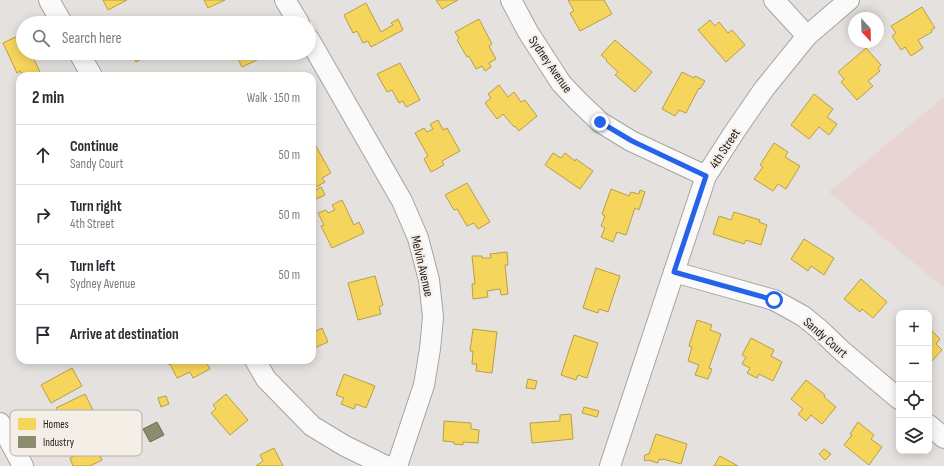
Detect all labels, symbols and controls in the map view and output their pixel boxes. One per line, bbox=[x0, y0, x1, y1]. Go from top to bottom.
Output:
north arrow bbox=[848, 12, 884, 48]
search box bbox=[16, 16, 316, 60]
icon: search bbox=[30, 27, 52, 49]
text: Search here bbox=[62, 29, 122, 48]
street label: Sydney Avenue bbox=[525, 33, 576, 96]
text: 2 min bbox=[32, 88, 64, 108]
text: Walk · 150 m bbox=[247, 90, 300, 106]
route end bbox=[591, 113, 609, 131]
street label: 4th Street bbox=[706, 126, 744, 172]
text: Continue bbox=[70, 137, 119, 156]
icon: ahead bbox=[32, 144, 54, 166]
text: 50 m bbox=[279, 147, 300, 163]
text: Sandy Court bbox=[70, 156, 124, 172]
text: Turn right bbox=[70, 197, 122, 216]
icon: right bbox=[32, 204, 54, 226]
text: 50 m bbox=[279, 207, 300, 223]
text: 4th Street bbox=[70, 216, 114, 232]
street label: Melvin Avenue bbox=[407, 234, 437, 298]
text: Turn left bbox=[70, 257, 115, 276]
icon: left bbox=[32, 264, 54, 286]
text: 50 m bbox=[279, 267, 300, 283]
text: Sydney Avenue bbox=[70, 276, 135, 292]
route start bbox=[765, 291, 783, 309]
map controls bbox=[896, 310, 932, 454]
button: + bbox=[896, 310, 932, 346]
street label: Sandy Court bbox=[800, 314, 851, 361]
icon: arrive bbox=[32, 324, 54, 346]
text: Arrive at destination bbox=[70, 325, 179, 344]
button: − bbox=[896, 346, 932, 382]
button: locate bbox=[896, 382, 932, 418]
legend bbox=[10, 410, 142, 456]
text: Homes bbox=[43, 418, 69, 431]
button: layers bbox=[896, 418, 932, 454]
text: Industry bbox=[43, 436, 75, 449]

